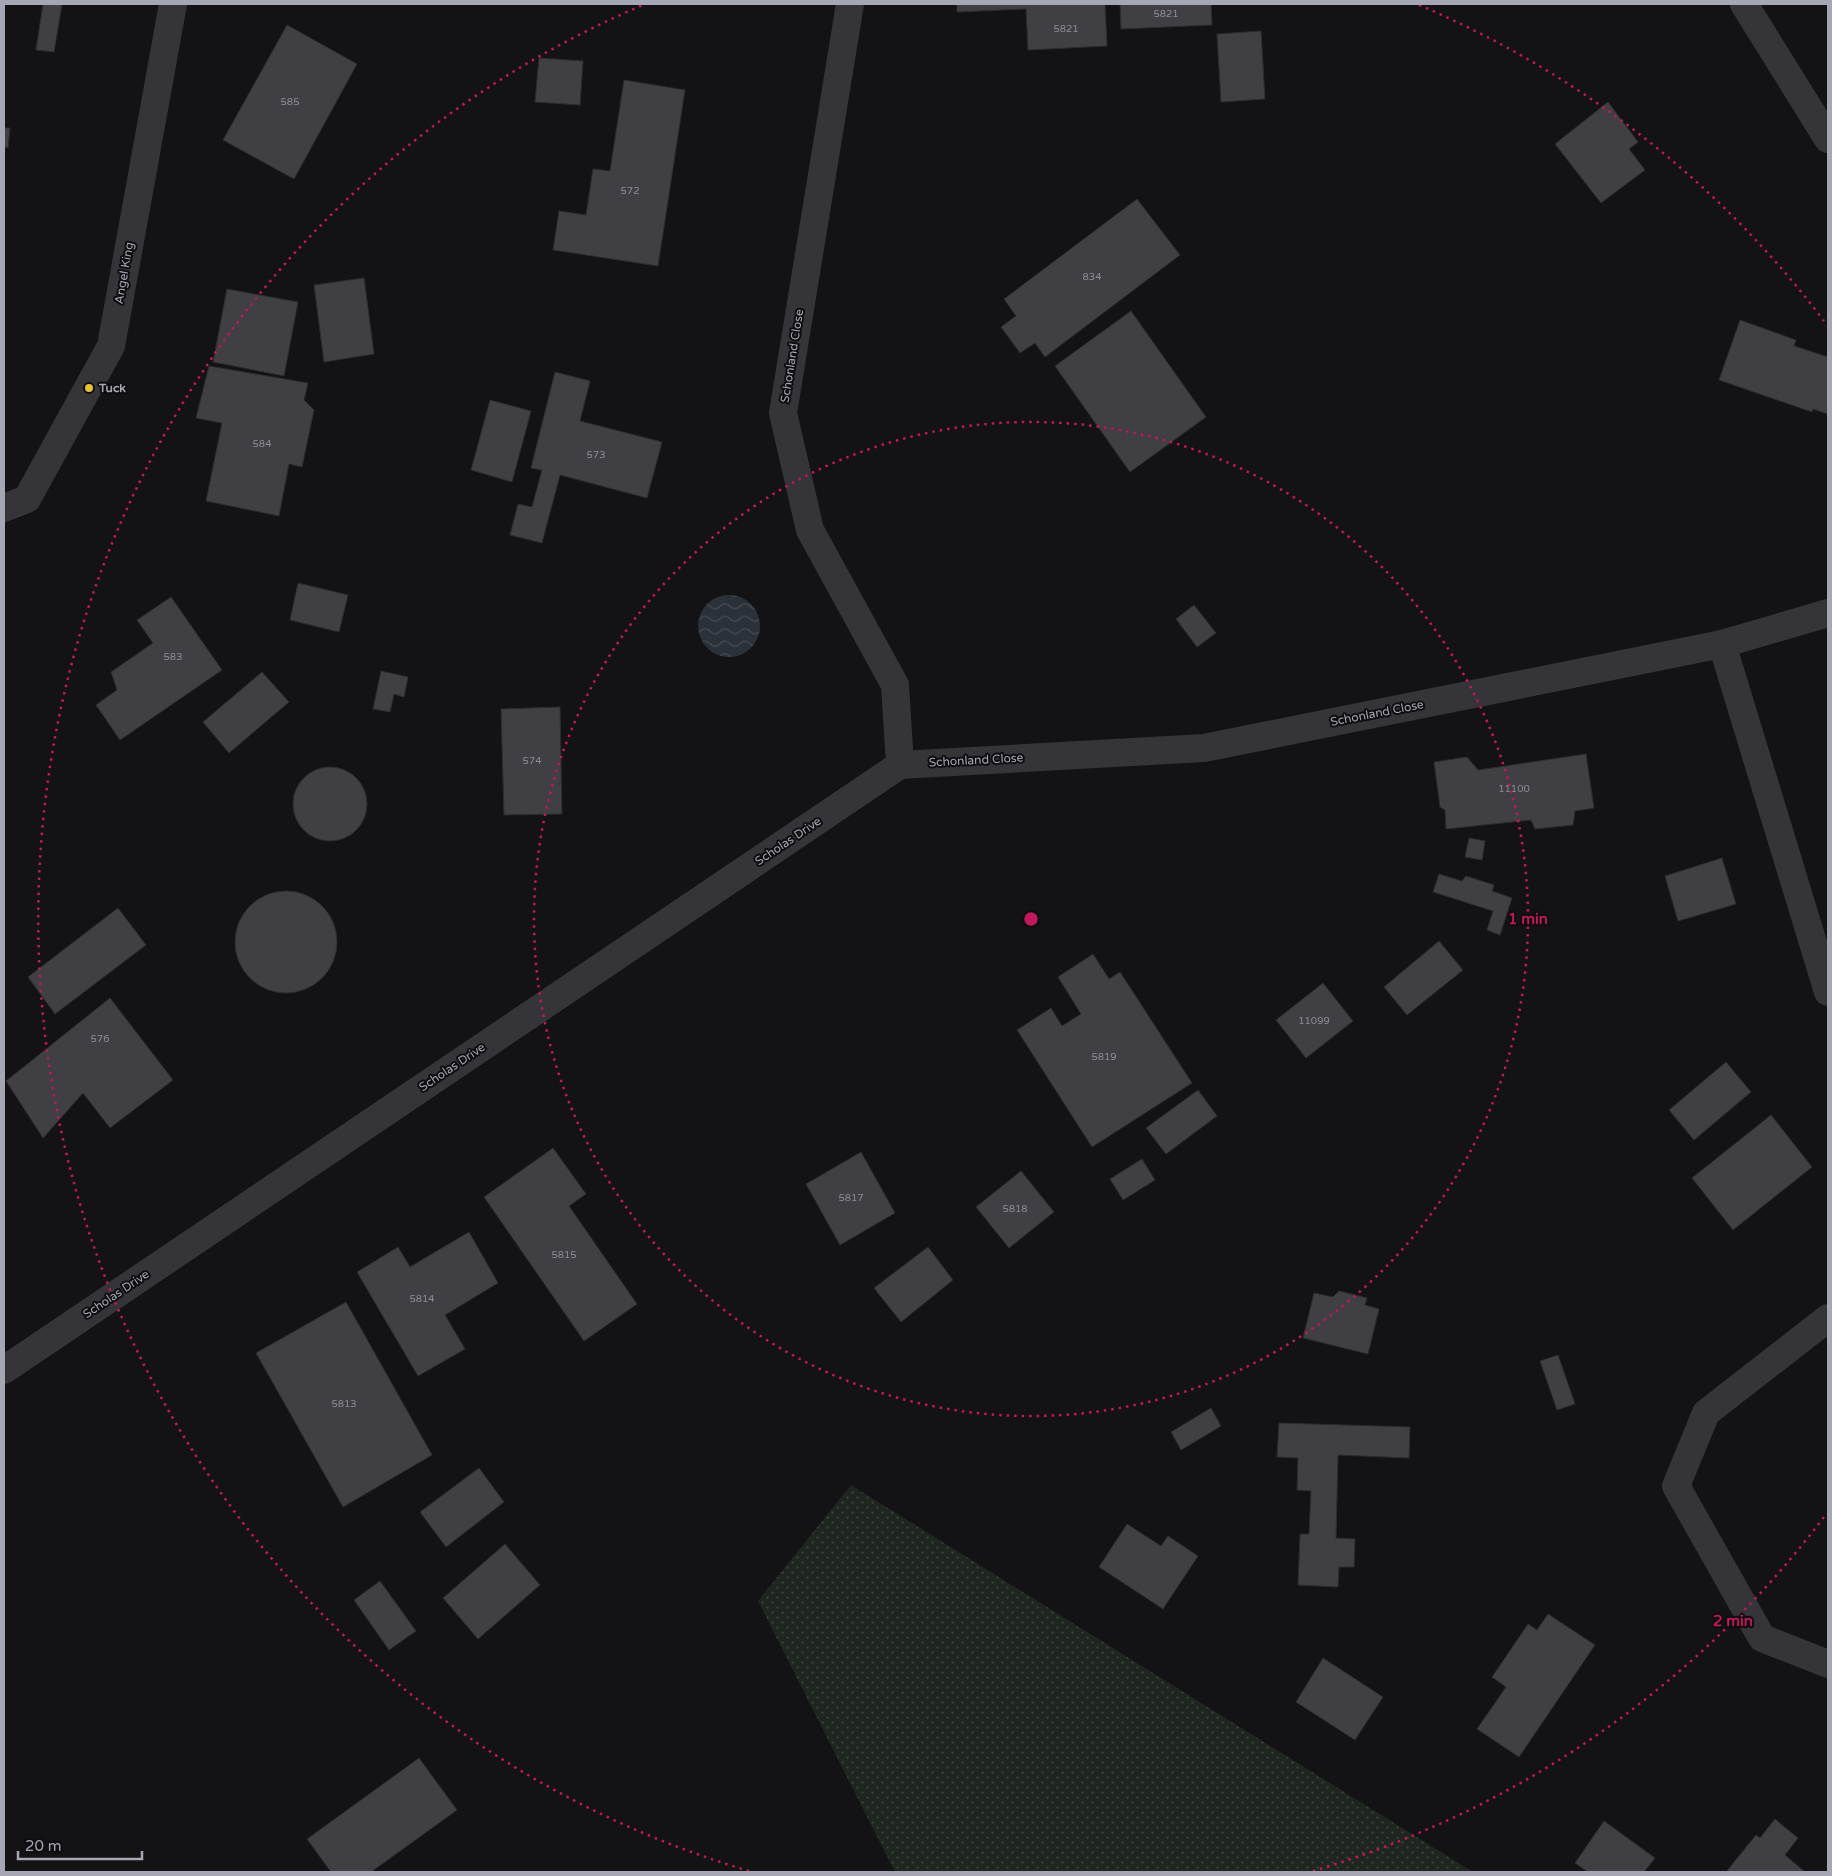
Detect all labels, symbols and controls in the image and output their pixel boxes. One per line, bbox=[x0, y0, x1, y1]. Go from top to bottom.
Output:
house number: 5821 bbox=[1153, 8, 1179, 20]
house number: 5821 bbox=[1053, 23, 1079, 35]
house number: 585 bbox=[281, 96, 299, 108]
house number: 572 bbox=[621, 185, 639, 197]
street label: Angel King bbox=[112, 241, 136, 305]
house number: 834 bbox=[1083, 271, 1101, 283]
street label: Schonland Close bbox=[778, 308, 806, 404]
place label: Tuck bbox=[98, 381, 126, 395]
marker: Tuck bbox=[83, 382, 95, 394]
house number: 584 bbox=[253, 438, 271, 450]
house number: 573 bbox=[587, 449, 605, 461]
house number: 583 bbox=[164, 651, 182, 663]
street label: Schonland Close bbox=[1329, 697, 1425, 729]
street label: Schonland Close bbox=[928, 751, 1024, 769]
house number: 574 bbox=[523, 755, 541, 767]
house number: 11100 bbox=[1498, 783, 1530, 795]
street label: Scholas Drive bbox=[752, 814, 824, 868]
centre of rings bbox=[1022, 910, 1040, 928]
text: 1 min bbox=[1508, 910, 1548, 928]
house number: 11099 bbox=[1298, 1015, 1330, 1027]
house number: 576 bbox=[91, 1033, 109, 1045]
street label: Scholas Drive bbox=[416, 1040, 488, 1094]
house number: 5819 bbox=[1091, 1051, 1117, 1063]
house number: 5817 bbox=[838, 1192, 864, 1204]
house number: 5818 bbox=[1002, 1203, 1028, 1215]
house number: 5815 bbox=[551, 1249, 577, 1261]
street label: Scholas Drive bbox=[80, 1267, 152, 1321]
house number: 5814 bbox=[409, 1293, 435, 1305]
house number: 5813 bbox=[331, 1398, 357, 1410]
text: 2 min bbox=[1713, 1612, 1753, 1630]
scale bar bbox=[18, 1828, 141, 1860]
text: 20 m bbox=[25, 1837, 62, 1855]

